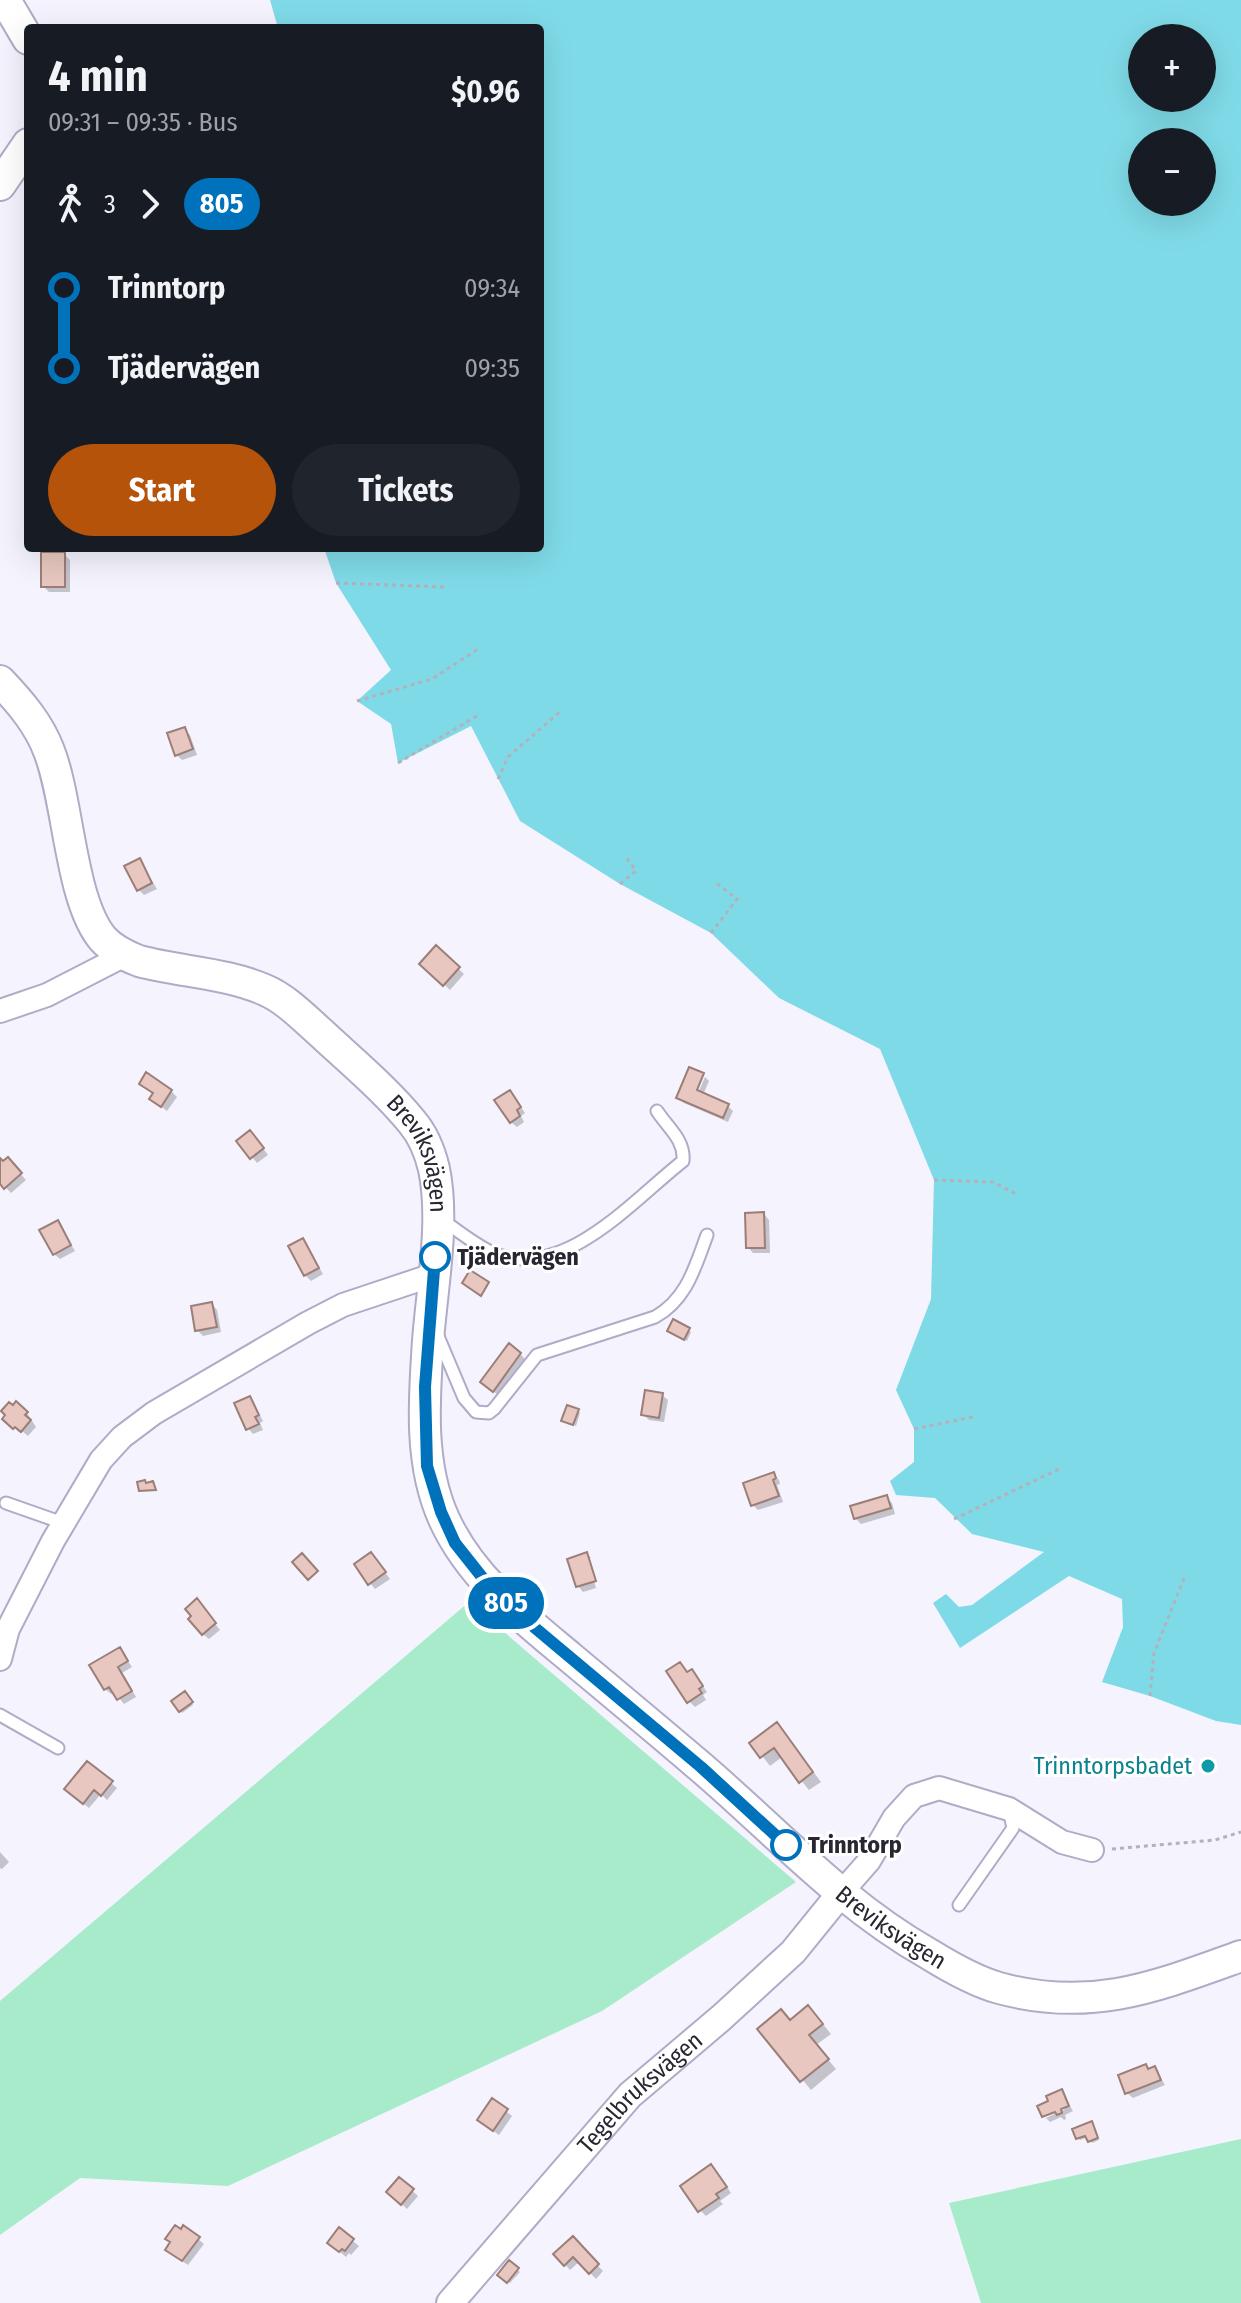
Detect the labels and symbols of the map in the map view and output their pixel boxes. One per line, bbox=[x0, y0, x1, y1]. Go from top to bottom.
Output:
street label: Breviksvägen bbox=[381, 1089, 452, 1213]
marker: Tjädervägen bbox=[420, 1242, 450, 1272]
place label: Tjädervägen bbox=[457, 1243, 579, 1271]
line badge: 805 bbox=[460, 1577, 552, 1629]
place label: Trinntorpsbadet bbox=[1034, 1752, 1192, 1780]
marker: Trinntorpsbadet bbox=[1199, 1757, 1217, 1775]
marker: Trinntorp bbox=[771, 1830, 801, 1860]
place label: Trinntorp bbox=[808, 1831, 902, 1859]
street label: Breviksvägen bbox=[830, 1880, 951, 1975]
street label: Tegelbruksvägen bbox=[572, 2026, 708, 2159]

